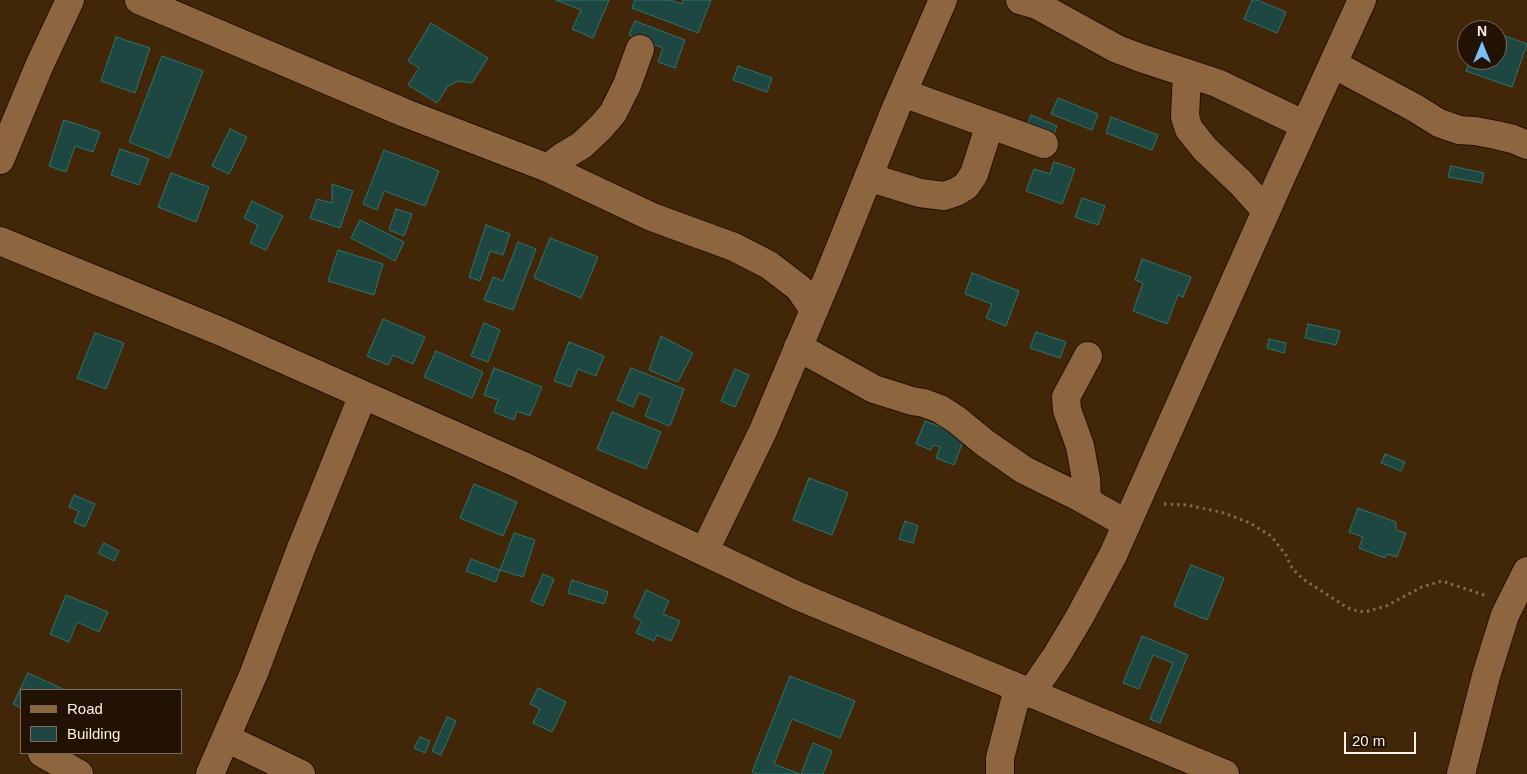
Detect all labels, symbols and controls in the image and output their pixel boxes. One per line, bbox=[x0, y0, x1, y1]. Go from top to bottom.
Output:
north arrow bbox=[1457, 20, 1507, 70]
text: N bbox=[1477, 23, 1487, 39]
legend bbox=[20, 689, 182, 754]
text: Road bbox=[67, 700, 103, 717]
scale bar bbox=[1347, 722, 1420, 754]
text: Building bbox=[67, 725, 120, 742]
text: 20 m bbox=[1352, 732, 1385, 749]

